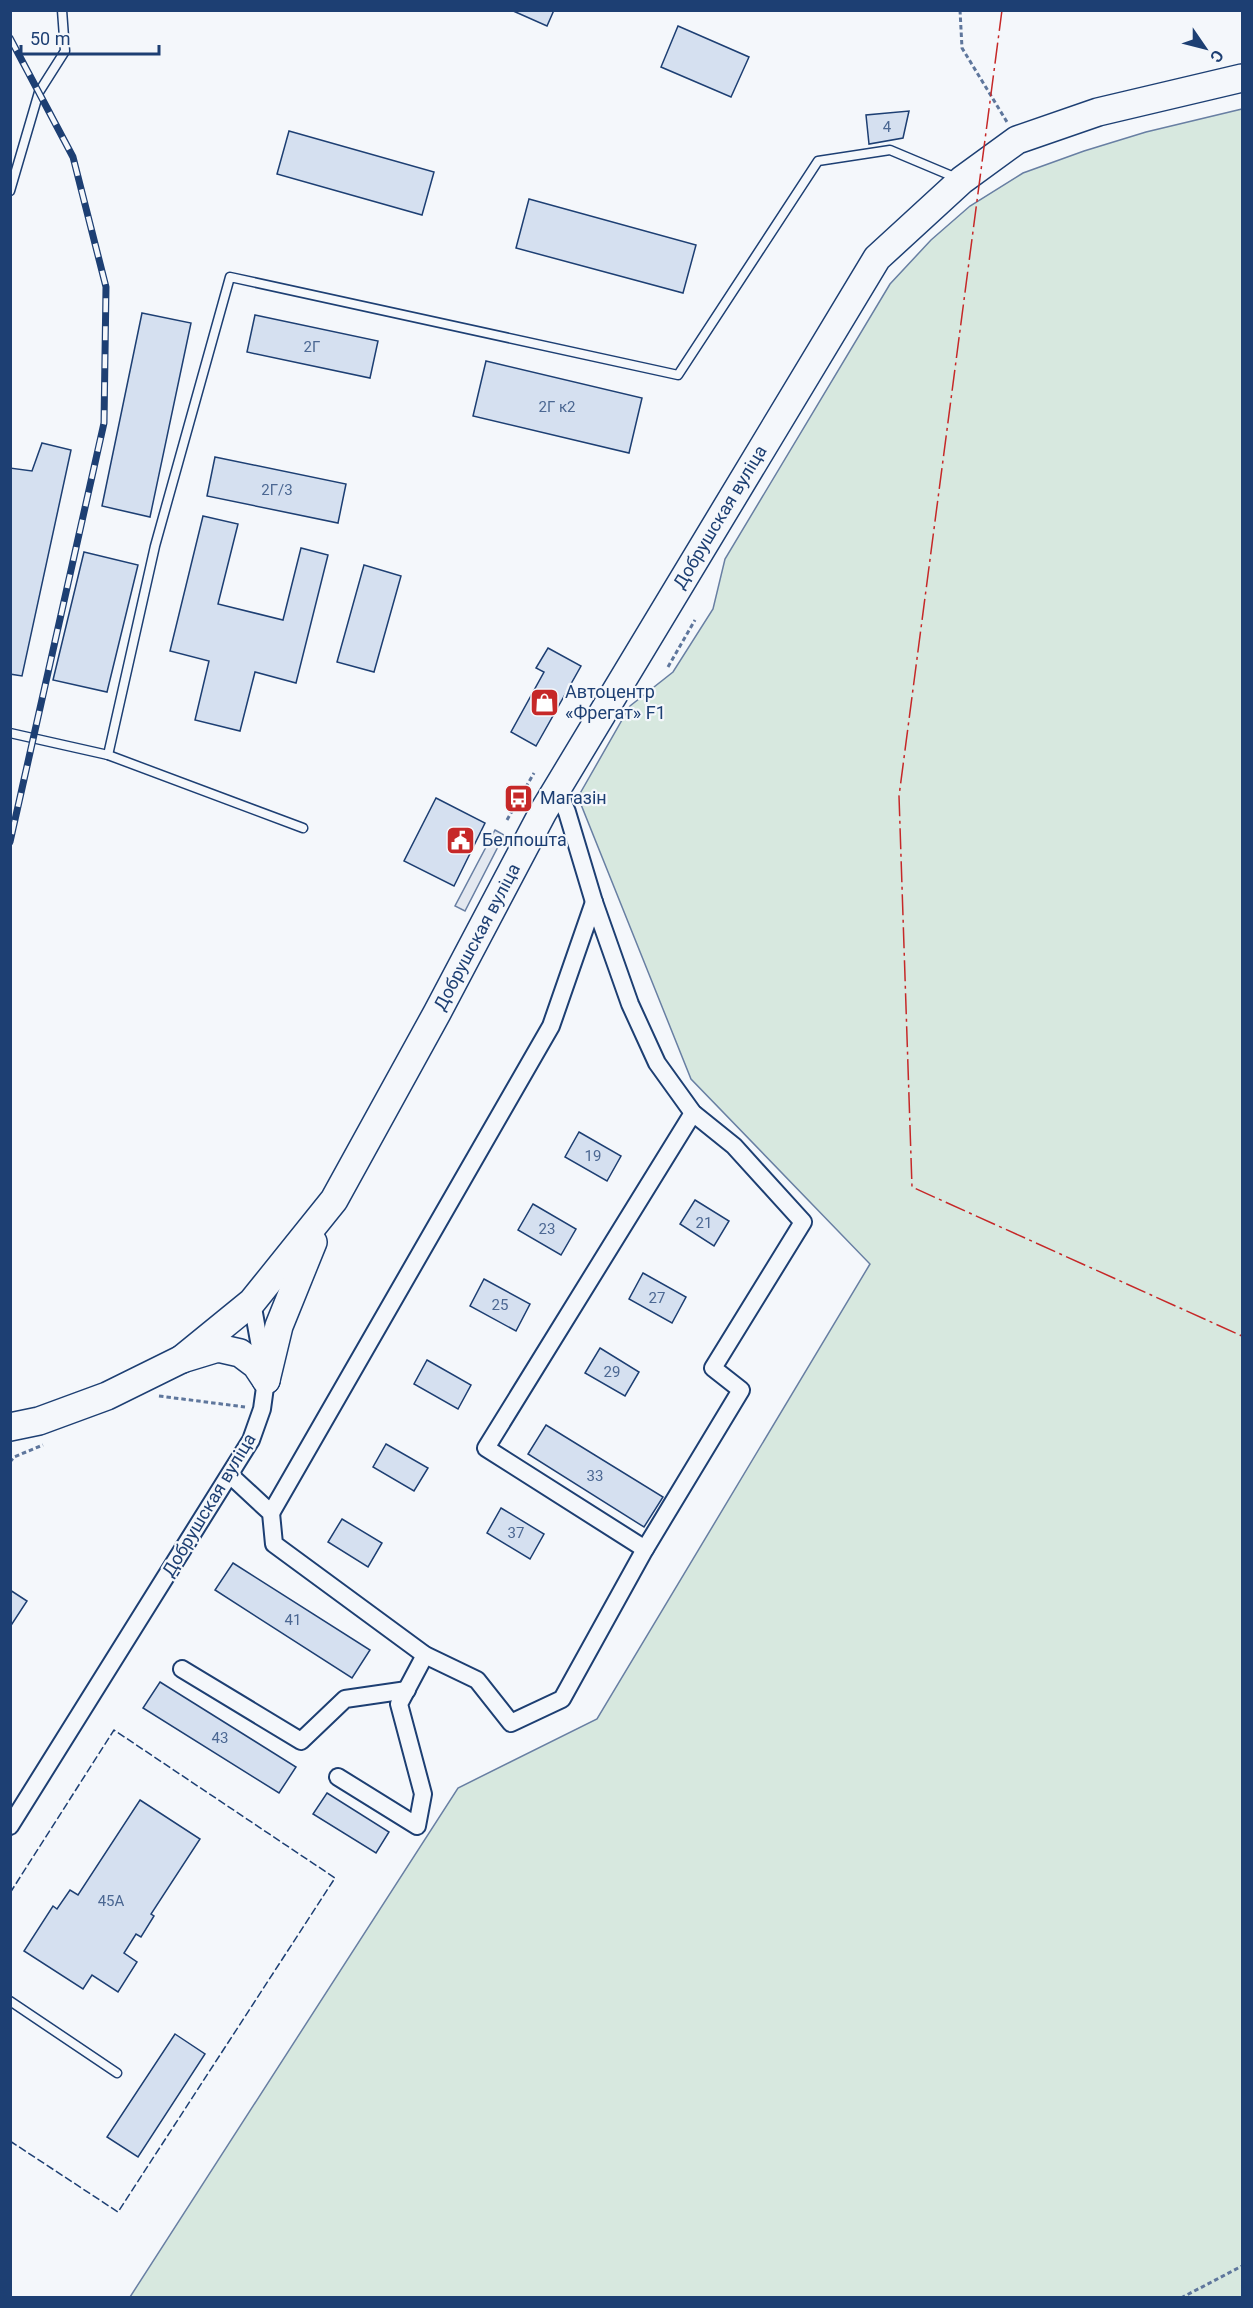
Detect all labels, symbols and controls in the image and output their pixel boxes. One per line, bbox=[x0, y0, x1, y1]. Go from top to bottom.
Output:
scale bar bbox=[21, 18, 159, 56]
north arrow bbox=[1175, 18, 1235, 78]
text: 50 m bbox=[30, 28, 70, 49]
text: С bbox=[1206, 47, 1228, 66]
house number: 4 bbox=[883, 118, 892, 136]
house number: 2Г bbox=[304, 338, 320, 356]
house number: 2Г к2 bbox=[538, 398, 576, 416]
street label: Добрушская вуліца bbox=[668, 441, 771, 592]
house number: 2Г/3 bbox=[261, 481, 293, 499]
place label: Автоцентр «Фрегат» F1 bbox=[565, 681, 666, 723]
shop icon: Автоцентр «Фрегат» F1 bbox=[528, 686, 560, 718]
bus stop icon: Магазін bbox=[503, 782, 535, 814]
place label: Магазін bbox=[540, 787, 607, 808]
public building icon: Белпошта bbox=[445, 824, 477, 856]
place label: Белпошта bbox=[482, 829, 567, 850]
street label: Добрушская вуліца bbox=[429, 860, 524, 1014]
house number: 19 bbox=[585, 1147, 601, 1165]
house number: 21 bbox=[696, 1214, 712, 1232]
house number: 23 bbox=[539, 1220, 555, 1238]
house number: 27 bbox=[649, 1289, 665, 1307]
house number: 25 bbox=[492, 1296, 508, 1314]
house number: 29 bbox=[604, 1363, 620, 1381]
street label: Добрушская вуліца bbox=[157, 1429, 260, 1580]
house number: 33 bbox=[587, 1467, 603, 1485]
house number: 37 bbox=[508, 1524, 524, 1542]
house number: 41 bbox=[285, 1611, 301, 1629]
house number: 43 bbox=[212, 1729, 228, 1747]
house number: 45А bbox=[98, 1892, 125, 1910]

